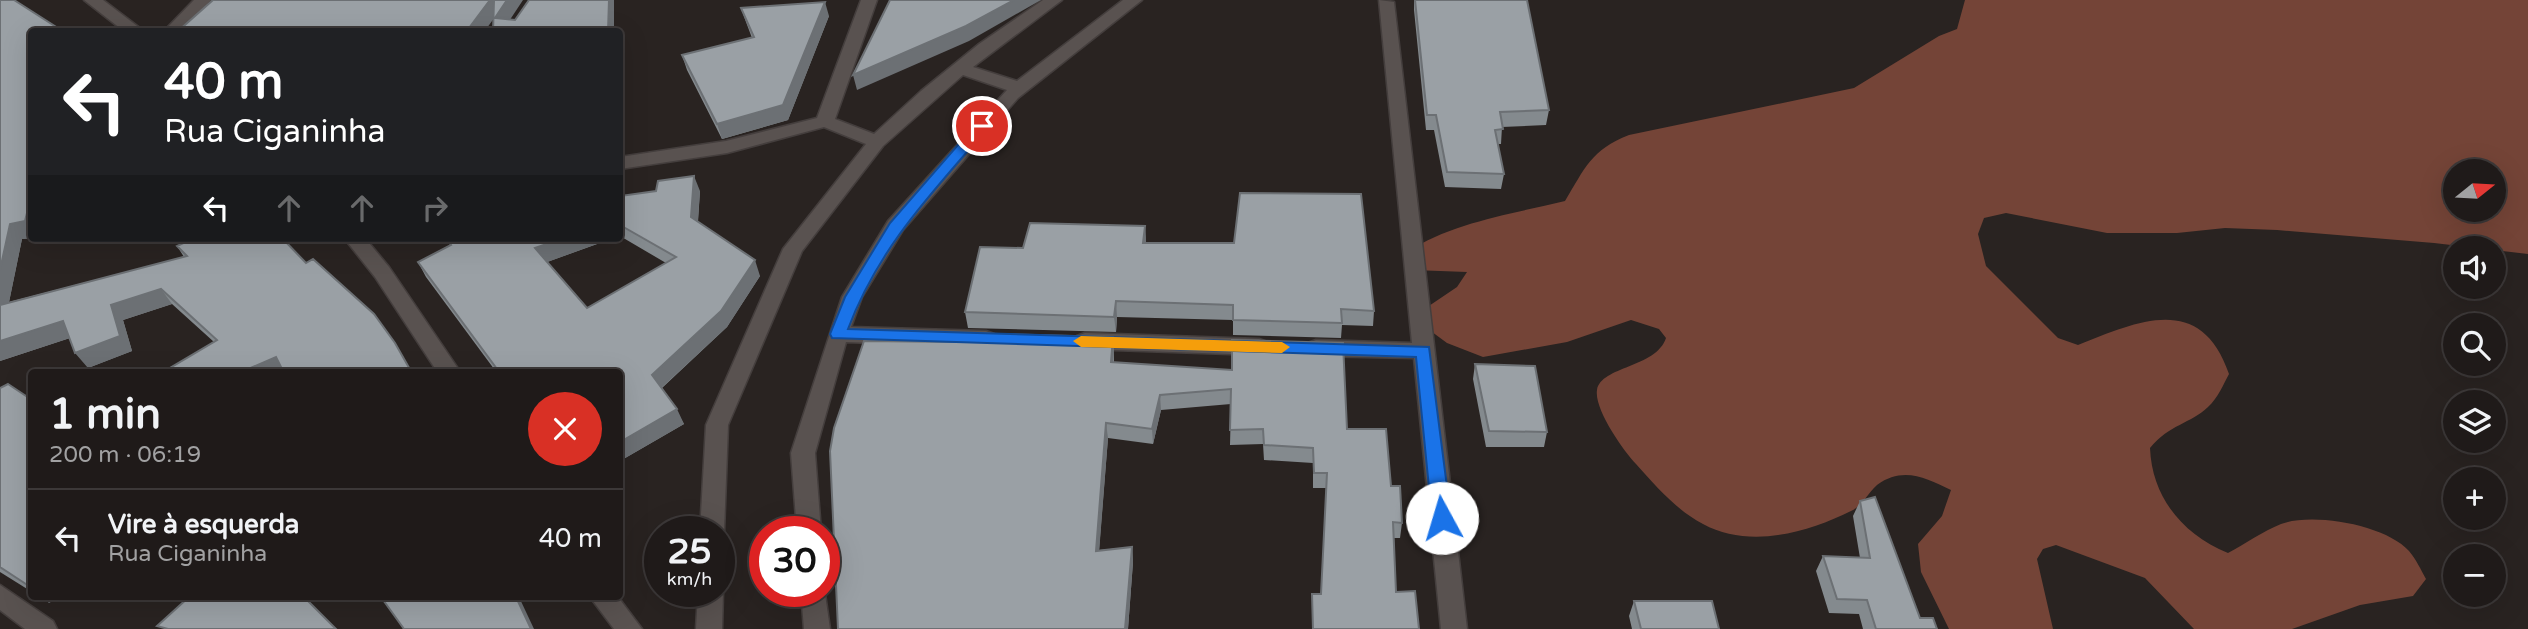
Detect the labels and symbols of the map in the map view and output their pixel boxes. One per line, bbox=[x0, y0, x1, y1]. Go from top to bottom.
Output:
pin bbox=[952, 96, 1012, 156]
north arrow bbox=[2443, 159, 2506, 222]
position arrow bbox=[1405, 481, 1479, 555]
speed limit sign: 30 bbox=[749, 516, 840, 607]

